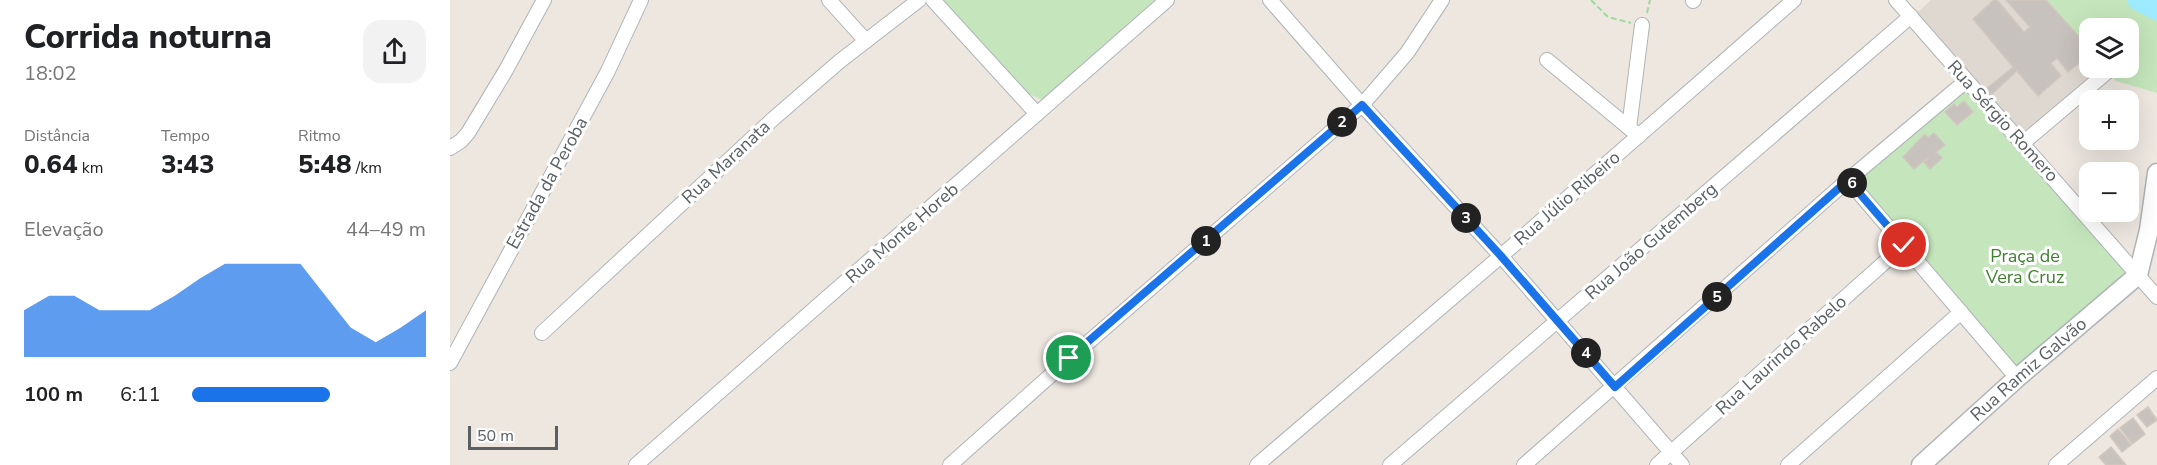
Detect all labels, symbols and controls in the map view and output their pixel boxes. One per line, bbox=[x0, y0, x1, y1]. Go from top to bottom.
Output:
text: Corrida noturna bbox=[24, 15, 272, 60]
map controls bbox=[2079, 18, 2139, 222]
button: layers bbox=[2079, 18, 2139, 78]
button: share bbox=[363, 20, 426, 83]
street label: Rua Sérgio Romero bbox=[1942, 55, 2064, 187]
text: 18:02 bbox=[24, 60, 77, 87]
button: + bbox=[2079, 90, 2139, 150]
pin: 2 bbox=[1327, 107, 1357, 137]
text: 2 bbox=[1337, 111, 1347, 133]
street label: Estrada da Peroba bbox=[501, 113, 593, 253]
street label: Rua Maranata bbox=[677, 115, 775, 209]
text: Distância bbox=[24, 125, 90, 147]
text: Tempo bbox=[161, 125, 210, 147]
text: Ritmo bbox=[298, 125, 341, 147]
street label: Rua Júlio Ribeiro bbox=[1509, 145, 1625, 251]
text: 0.64 bbox=[24, 147, 78, 182]
text: 3:43 bbox=[161, 147, 215, 182]
text: 5:48 bbox=[298, 147, 352, 182]
text: km bbox=[78, 157, 103, 179]
text: /km bbox=[352, 157, 382, 179]
button: − bbox=[2079, 162, 2139, 222]
pin: 6 bbox=[1837, 168, 1867, 198]
text: 6 bbox=[1847, 172, 1857, 194]
street label: Rua Monte Horeb bbox=[840, 177, 964, 289]
street label: Rua João Gutemberg bbox=[1580, 177, 1722, 305]
pin: 3 bbox=[1451, 203, 1481, 233]
text: 3 bbox=[1461, 207, 1471, 229]
text: Elevação bbox=[24, 216, 104, 243]
text: 44–49 m bbox=[346, 216, 426, 243]
pin bbox=[1878, 219, 1929, 270]
pin: 1 bbox=[1191, 226, 1221, 256]
icon: check bbox=[1887, 228, 1920, 261]
text: 1 bbox=[1201, 230, 1211, 252]
park label: Praça de Vera Cruz bbox=[1985, 244, 2064, 289]
pin: 5 bbox=[1702, 282, 1732, 312]
text: 5 bbox=[1712, 286, 1722, 308]
street label: Rua Laurindo Rabelo bbox=[1710, 290, 1852, 420]
street label: Rua Ramiz Galvão bbox=[1965, 312, 2092, 427]
pin bbox=[1043, 332, 1094, 383]
pin: 4 bbox=[1571, 338, 1601, 368]
icon: arrive bbox=[1052, 341, 1085, 374]
text: 4 bbox=[1581, 342, 1591, 364]
text: 100 m bbox=[24, 381, 83, 408]
text: 6:11 bbox=[120, 381, 161, 408]
scale bar bbox=[468, 423, 558, 450]
text: 50 m bbox=[477, 425, 514, 447]

